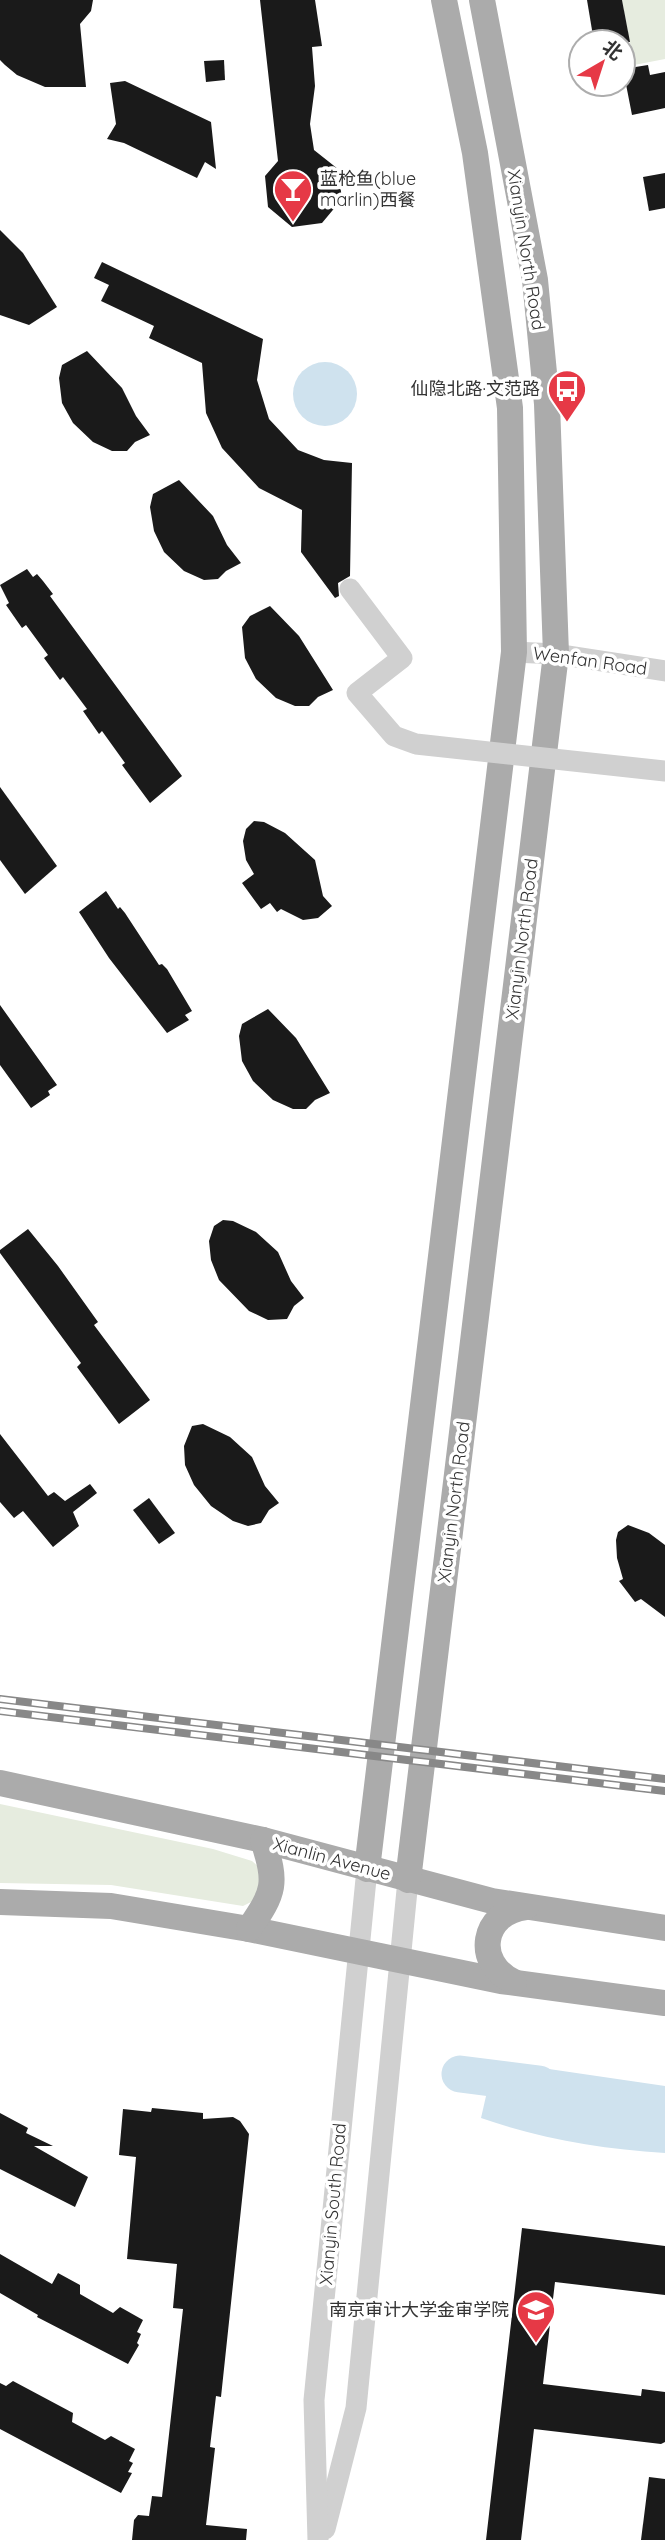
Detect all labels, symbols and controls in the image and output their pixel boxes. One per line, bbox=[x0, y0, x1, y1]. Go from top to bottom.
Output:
north arrow bbox=[567, 28, 637, 98]
text: 北 bbox=[598, 34, 628, 65]
place label: 蓝枪鱼(blue marlin)西餐 bbox=[320, 167, 416, 211]
bar icon: 蓝枪鱼(blue marlin)西餐 bbox=[272, 168, 314, 223]
street label: Xianyin North Road bbox=[502, 168, 551, 332]
bus stop icon: 仙隐北路·文范路 bbox=[546, 368, 588, 423]
place label: 仙隐北路·文范路 bbox=[410, 377, 540, 400]
street label: Wenfan Road bbox=[531, 641, 649, 680]
street label: Xianyin North Road bbox=[500, 857, 543, 1021]
street label: Xianyin North Road bbox=[432, 1420, 475, 1584]
street label: Xianlin Avenue bbox=[271, 1832, 394, 1885]
street label: Xianyin South Road bbox=[314, 2122, 351, 2286]
school or university icon: 南京审计大学金审学院 bbox=[515, 2289, 557, 2344]
place label: 南京审计大学金审学院 bbox=[329, 2298, 509, 2321]

